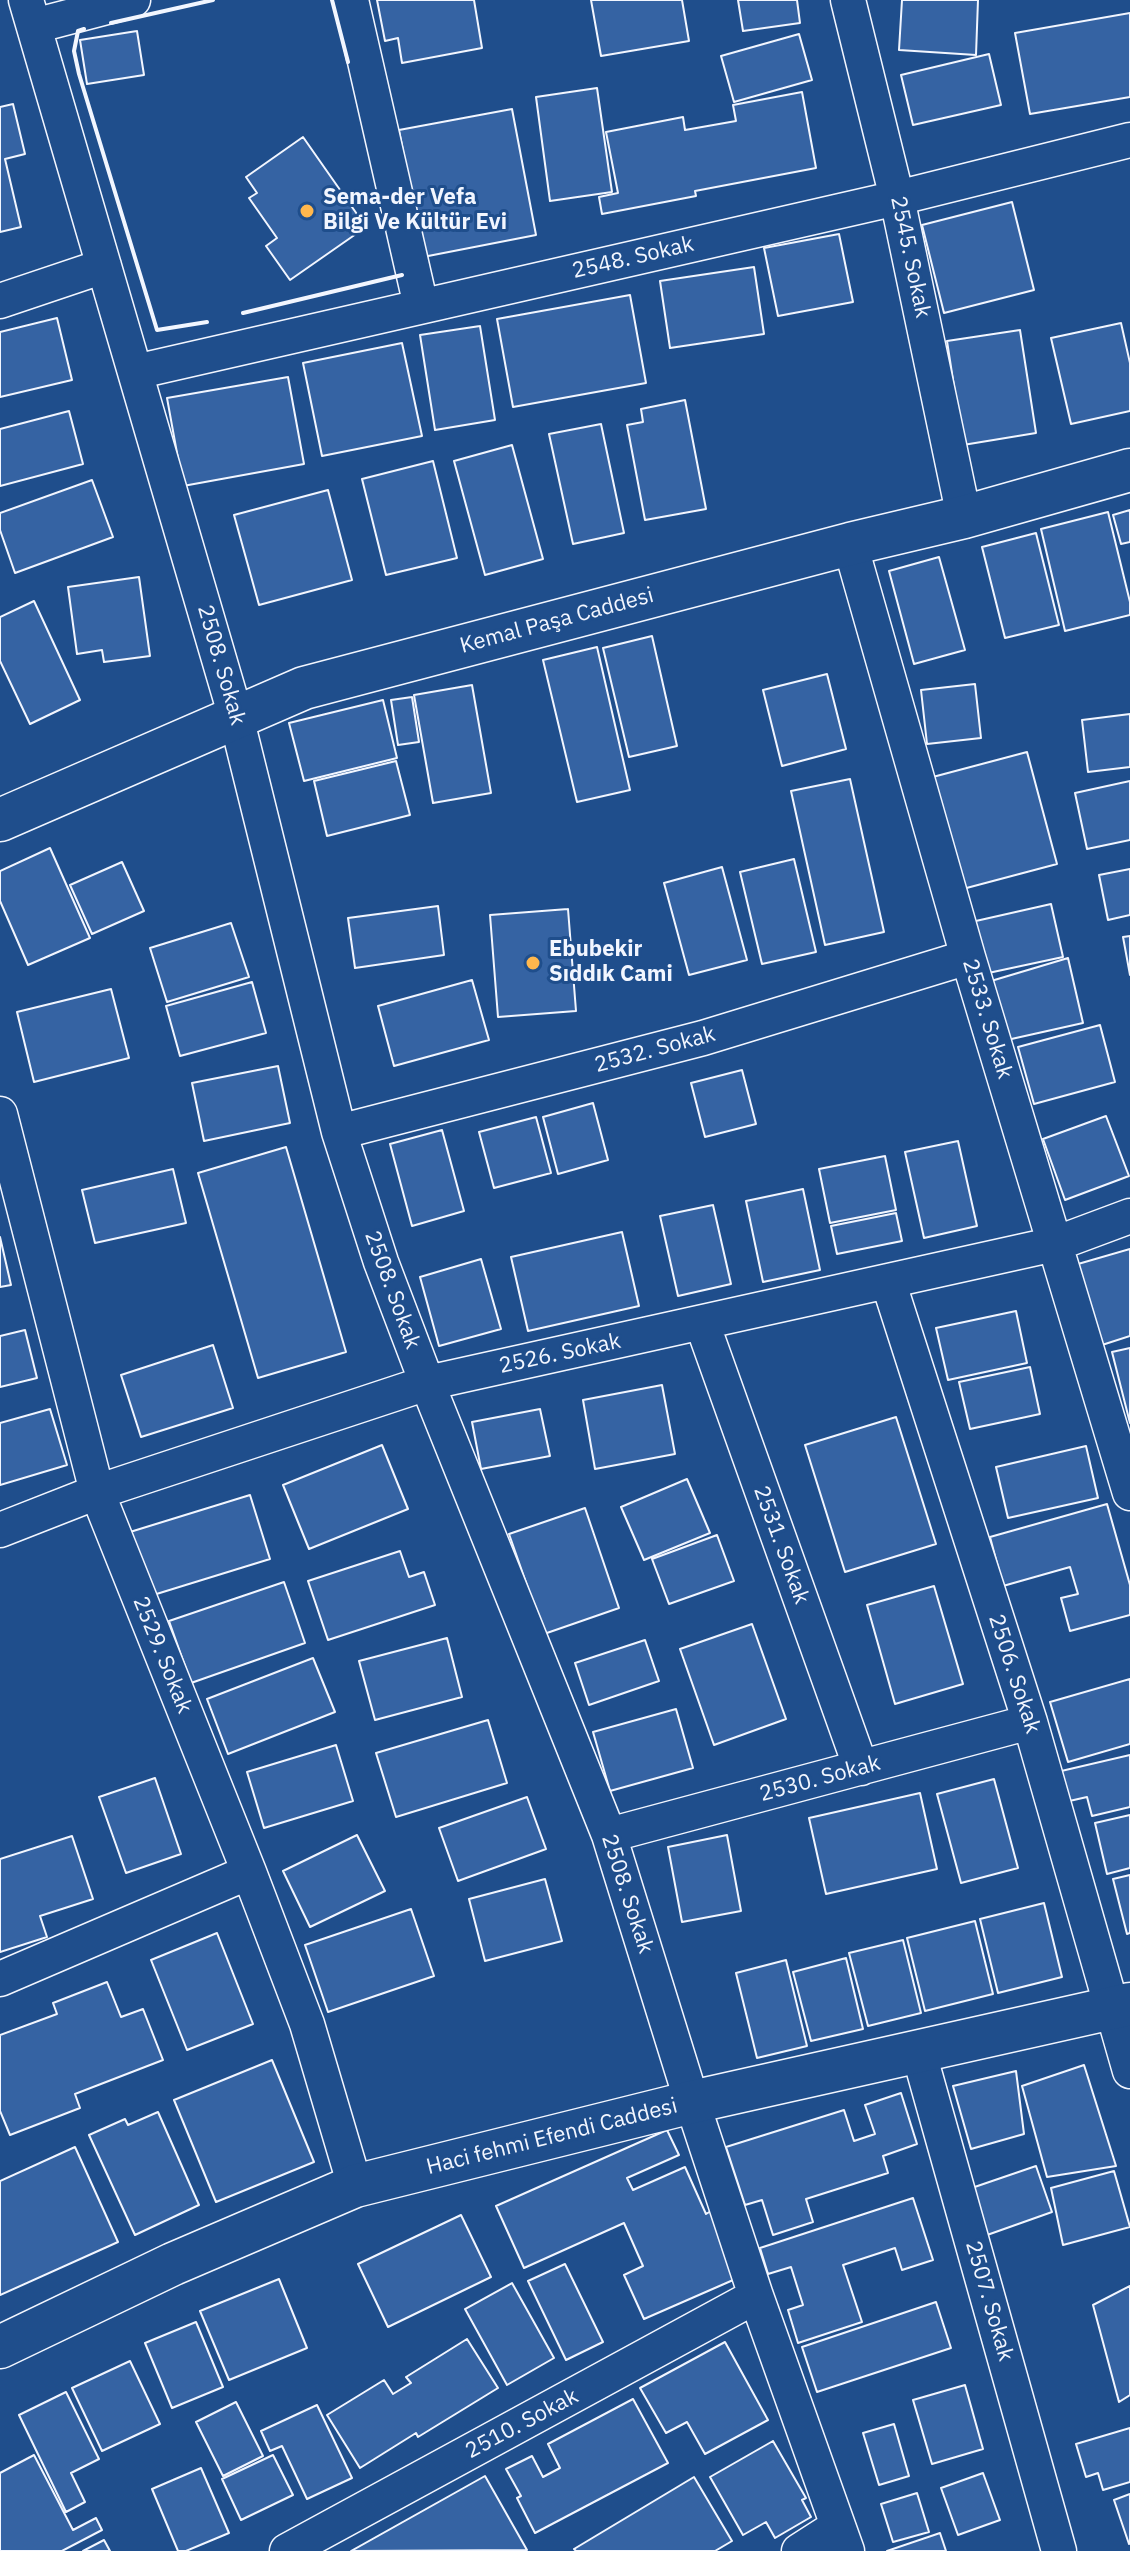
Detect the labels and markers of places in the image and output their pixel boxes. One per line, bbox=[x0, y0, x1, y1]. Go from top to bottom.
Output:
place label: Sema-der Vefa Bilgi Ve Kültür Evi bbox=[323, 185, 507, 236]
marker: Sema-der Vefa Bilgi Ve Kültür Evi bbox=[298, 202, 316, 220]
place label: Ebubekir Sıddık Cami bbox=[549, 937, 673, 988]
marker: Ebubekir Sıddık Cami bbox=[524, 954, 542, 972]

